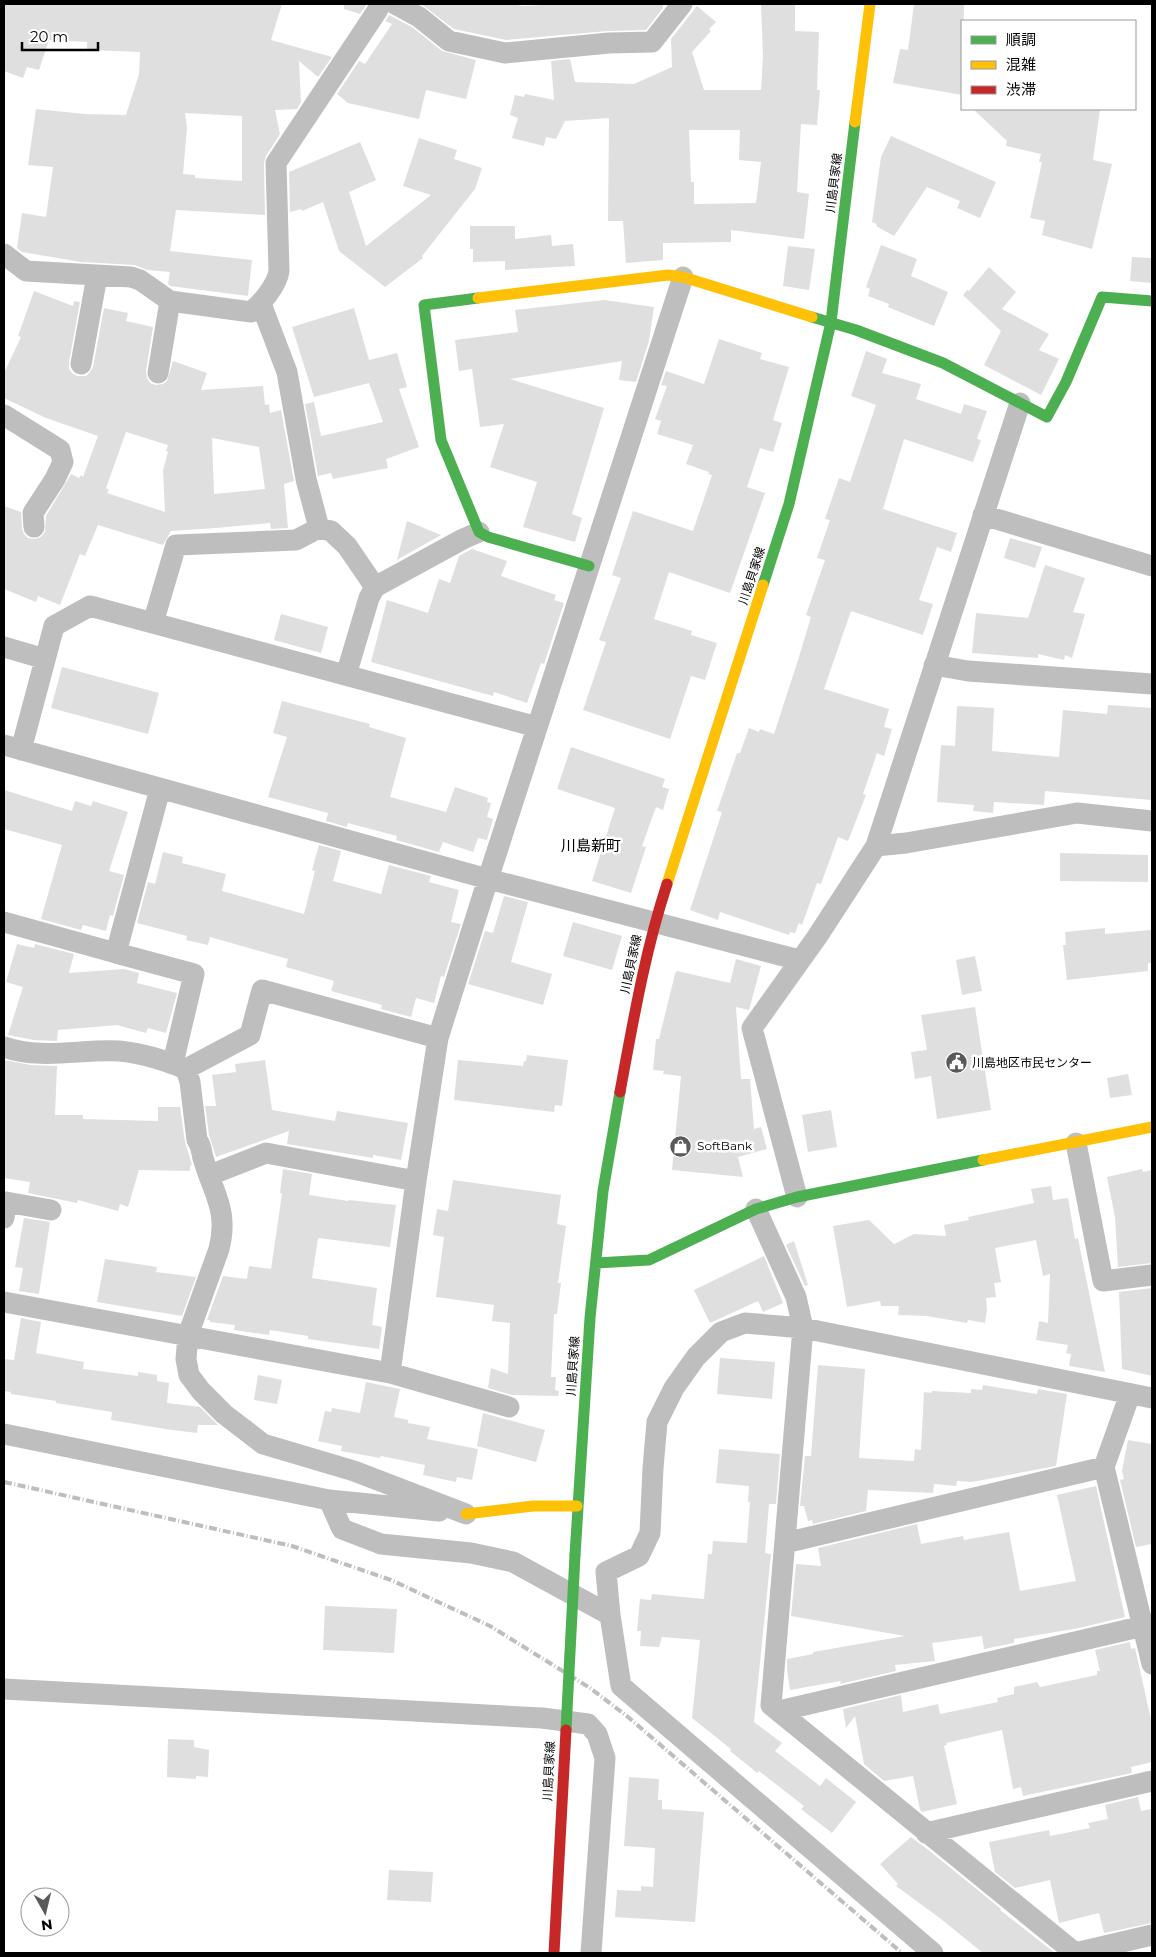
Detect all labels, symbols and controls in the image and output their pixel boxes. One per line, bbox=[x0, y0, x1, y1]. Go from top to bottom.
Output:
scale bar bbox=[22, 20, 99, 52]
legend bbox=[961, 20, 1136, 110]
text: 20 m bbox=[30, 27, 68, 46]
text: 順調 bbox=[1006, 30, 1036, 49]
text: 混雑 bbox=[1006, 55, 1036, 74]
text: 渋滞 bbox=[1006, 80, 1036, 99]
street label: 川島貝家線 bbox=[822, 152, 845, 214]
street label: 川島貝家線 bbox=[735, 545, 768, 607]
district label: 川島新町 bbox=[561, 836, 621, 855]
street label: 川島貝家線 bbox=[617, 933, 644, 995]
public building icon: 川島地区市民センター bbox=[944, 1051, 968, 1075]
place label: 川島地区市民センター bbox=[972, 1055, 1092, 1070]
shop icon: SoftBank bbox=[669, 1134, 693, 1158]
place label: SoftBank bbox=[697, 1138, 753, 1153]
street label: 川島貝家線 bbox=[563, 1336, 582, 1396]
street label: 川島貝家線 bbox=[539, 1741, 558, 1801]
north arrow bbox=[20, 1887, 70, 1937]
text: N bbox=[40, 1915, 54, 1935]

